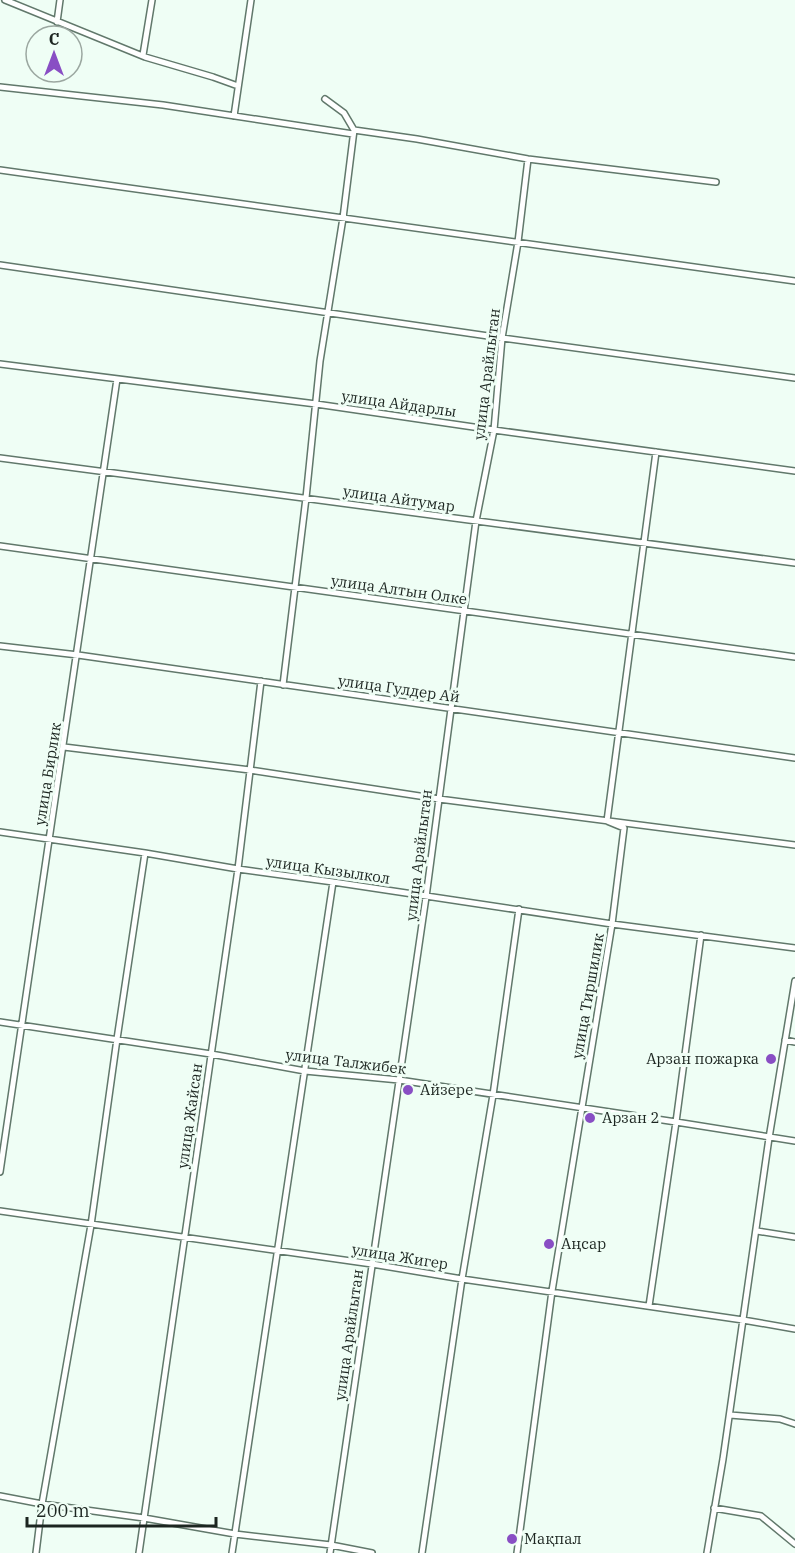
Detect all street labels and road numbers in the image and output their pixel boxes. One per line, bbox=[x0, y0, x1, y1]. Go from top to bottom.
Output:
street label: улица Арайлытан bbox=[469, 307, 504, 441]
street label: улица Айдарлы bbox=[340, 386, 458, 421]
street label: улица Айтумар bbox=[342, 481, 456, 516]
street label: улица Алтын Олке bbox=[330, 571, 468, 608]
street label: улица Гулдер Ай bbox=[337, 671, 461, 706]
street label: улица Бирлик bbox=[30, 721, 65, 827]
street label: улица Арайлытан bbox=[401, 788, 436, 922]
street label: улица Кызылкол bbox=[265, 851, 391, 888]
street label: улица Тиршилик bbox=[567, 931, 608, 1060]
street label: улица Талжибек bbox=[285, 1045, 408, 1078]
street label: улица Жайсан bbox=[173, 1062, 206, 1170]
street label: улица Жигер bbox=[351, 1240, 450, 1273]
street label: улица Арайлытан bbox=[330, 1268, 367, 1402]

